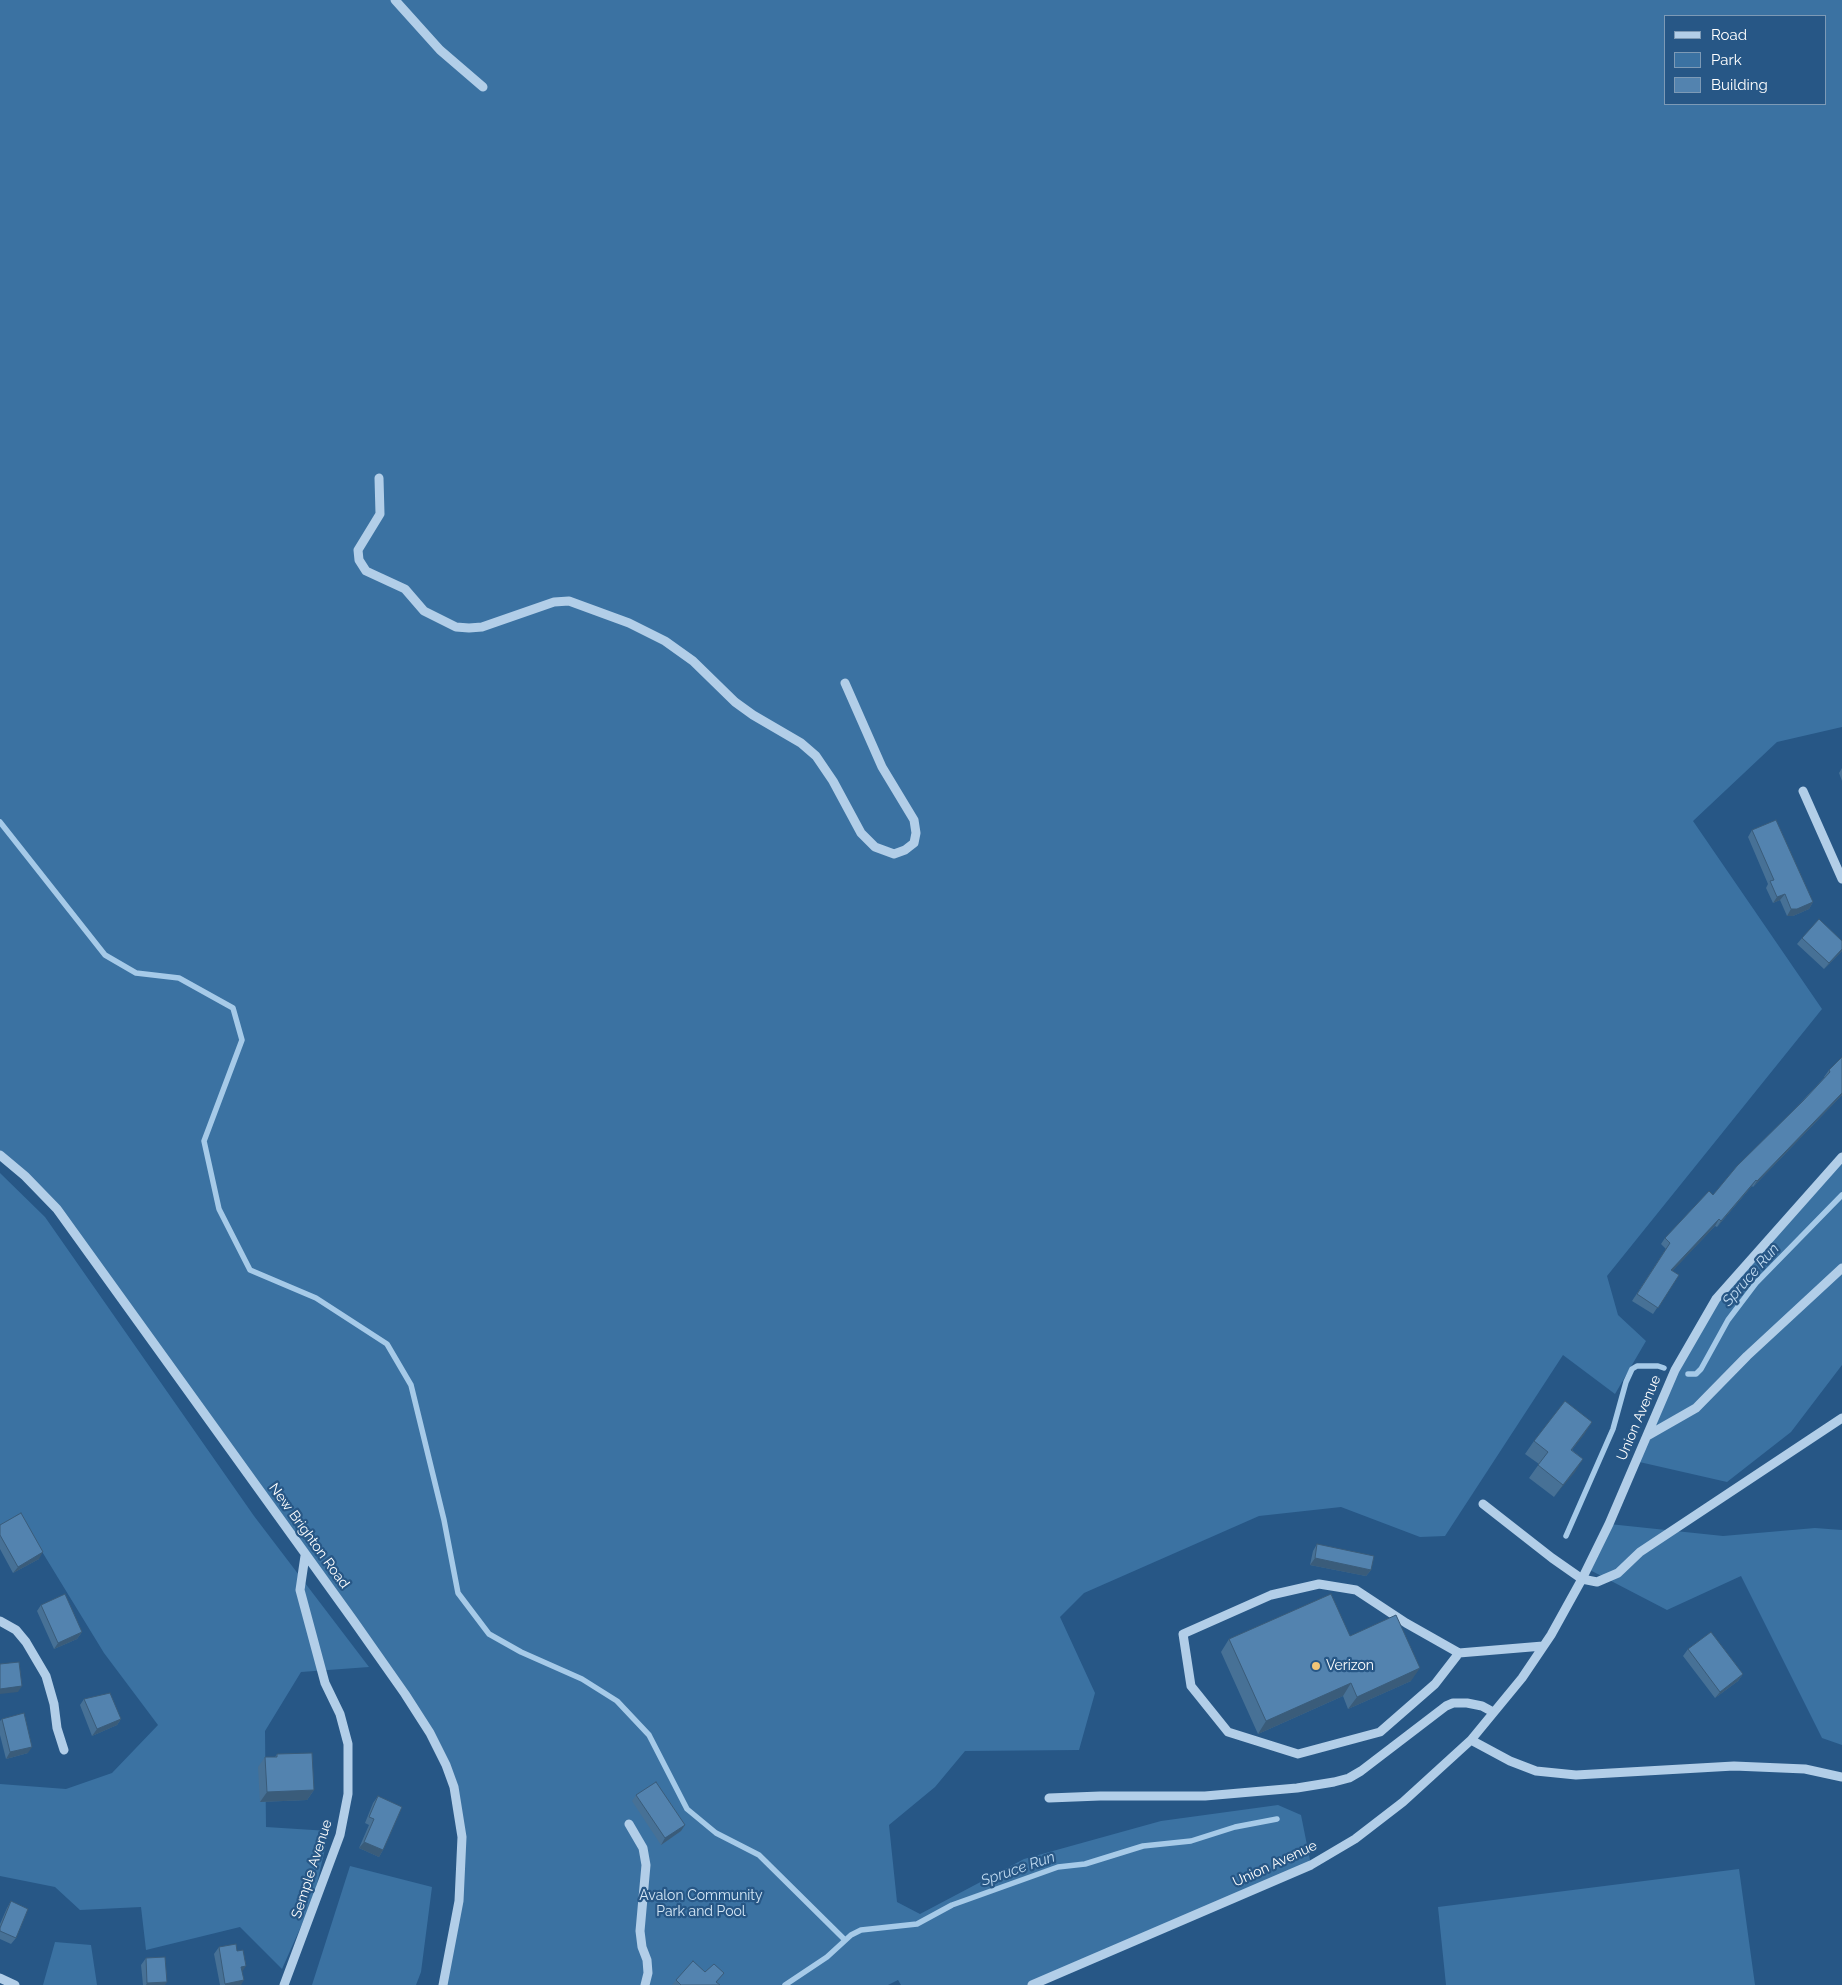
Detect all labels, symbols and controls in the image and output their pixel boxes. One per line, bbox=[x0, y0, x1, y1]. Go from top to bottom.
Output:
legend bbox=[1664, 15, 1827, 105]
text: Road bbox=[1711, 26, 1747, 44]
text: Park bbox=[1711, 51, 1742, 69]
text: Building bbox=[1711, 76, 1768, 94]
water label: Spruce Run bbox=[1719, 1240, 1783, 1310]
street label: Union Avenue bbox=[1614, 1373, 1664, 1463]
street label: New Brighton Road bbox=[265, 1480, 353, 1592]
place label: Verizon bbox=[1326, 1658, 1374, 1674]
marker: Verizon bbox=[1310, 1660, 1322, 1672]
street label: Semple Avenue bbox=[288, 1817, 336, 1921]
street label: Union Avenue bbox=[1230, 1837, 1320, 1891]
water label: Spruce Run bbox=[979, 1848, 1057, 1890]
park label: Avalon Community Park and Pool bbox=[639, 1888, 763, 1920]

